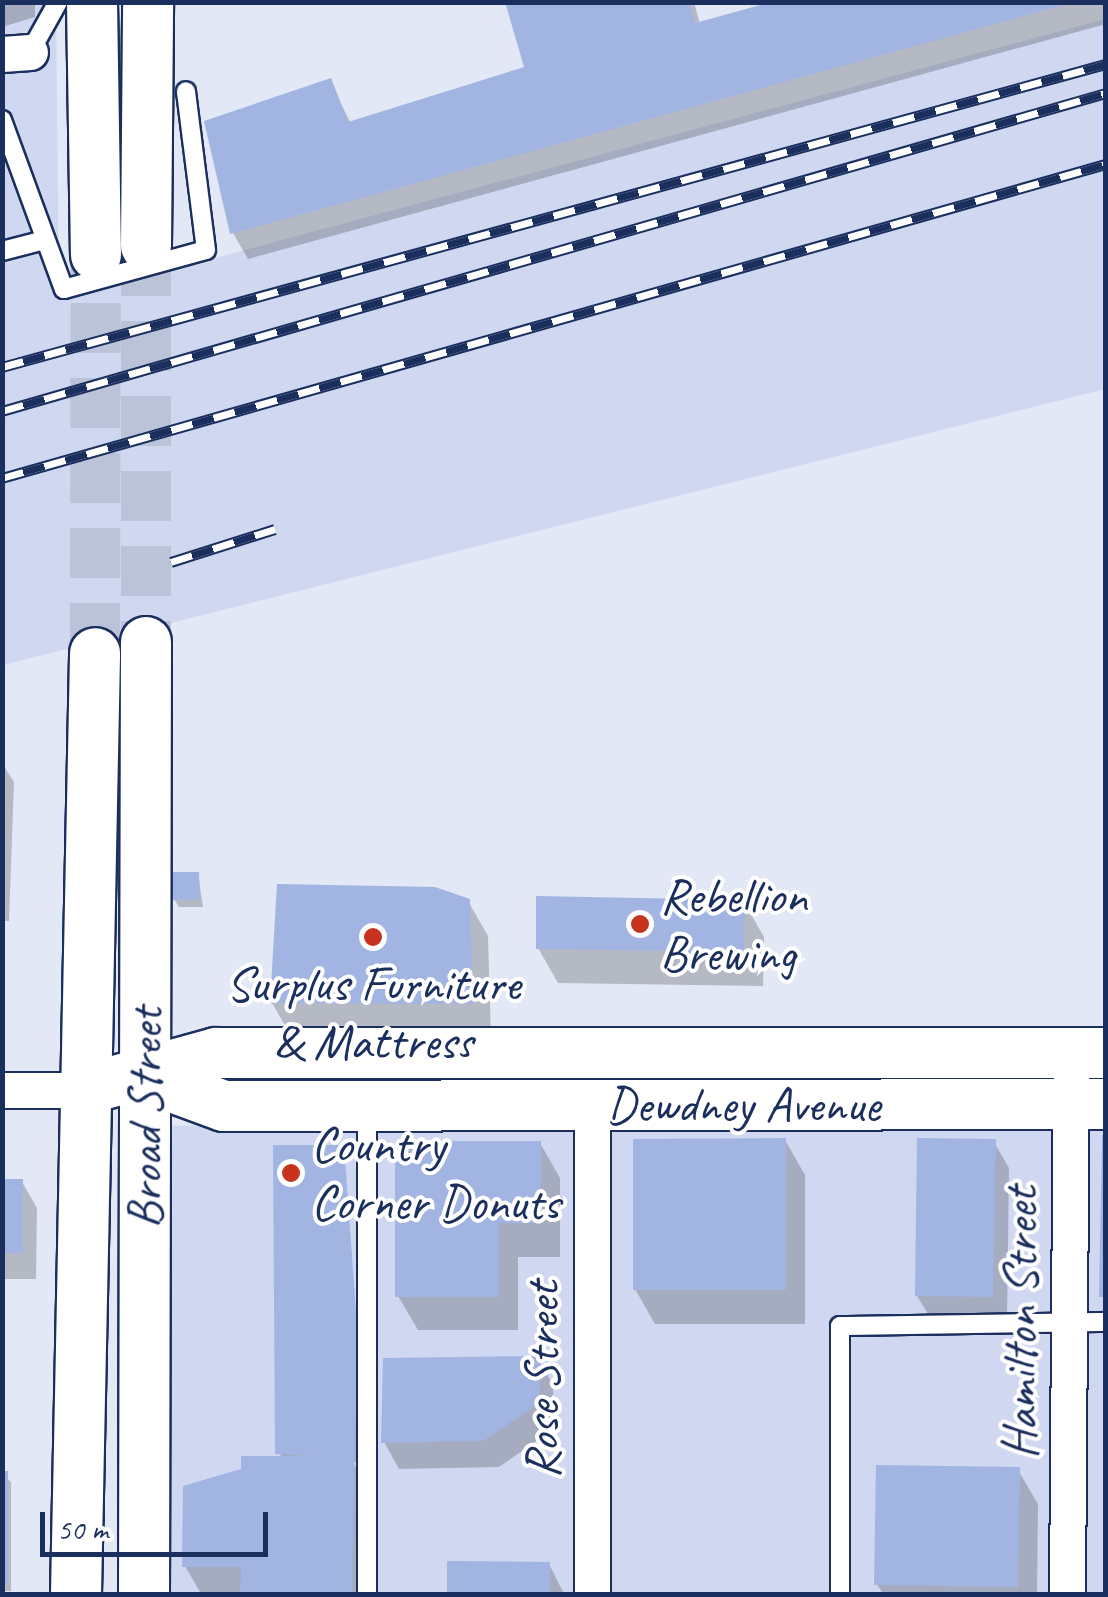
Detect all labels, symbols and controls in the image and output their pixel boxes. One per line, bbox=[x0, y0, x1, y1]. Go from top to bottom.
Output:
place label: Rebellion Brewing bbox=[660, 865, 807, 982]
marker: Rebellion Brewing bbox=[629, 913, 651, 935]
marker: Surplus Furniture & Mattress bbox=[362, 926, 384, 948]
place label: Surplus Furniture & Mattress bbox=[226, 953, 520, 1070]
street label: Broad Street bbox=[115, 1007, 175, 1229]
street label: Dewdney Avenue bbox=[606, 1075, 880, 1135]
place label: Country Corner Donuts bbox=[311, 1114, 561, 1232]
marker: Country Corner Donuts bbox=[280, 1162, 302, 1184]
street label: Hamilton Street bbox=[990, 1186, 1050, 1460]
street label: Rose Street bbox=[512, 1281, 572, 1479]
scale bar bbox=[45, 1492, 272, 1554]
text: 50 m bbox=[57, 1510, 108, 1548]

